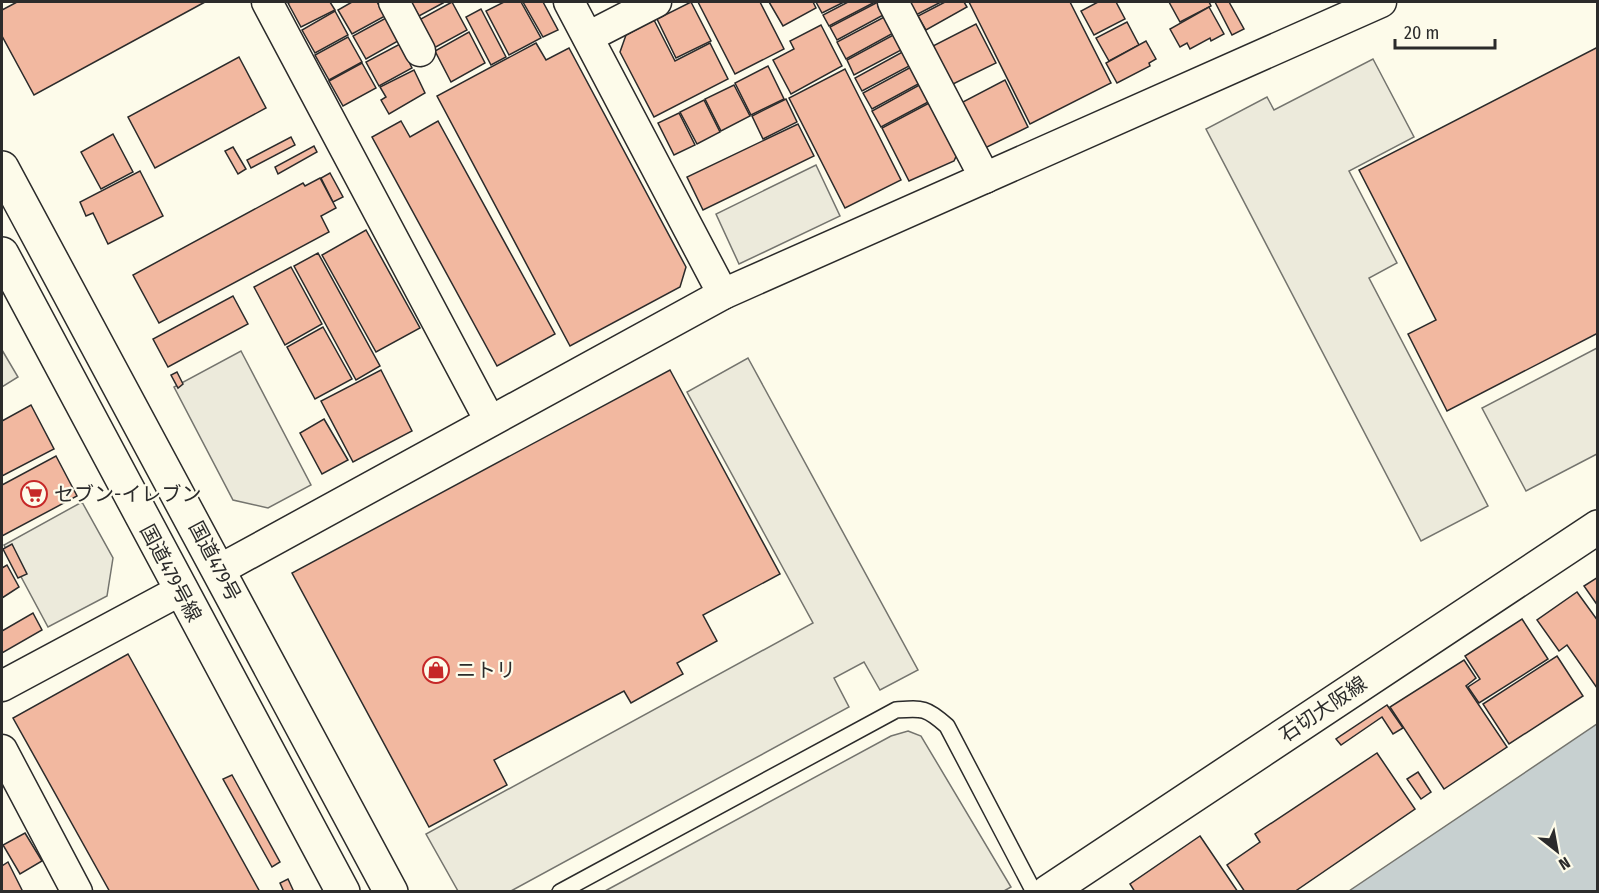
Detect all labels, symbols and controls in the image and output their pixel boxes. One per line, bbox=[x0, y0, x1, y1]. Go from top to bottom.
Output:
scale bar bbox=[1395, 12, 1496, 50]
text: 20 m bbox=[1404, 22, 1439, 44]
supermarket icon: セブン-イレブン bbox=[19, 479, 49, 509]
place label: セブン-イレブン bbox=[54, 482, 201, 506]
street label: 国道479号 bbox=[184, 517, 246, 605]
street label: 国道479号線 bbox=[135, 520, 207, 626]
shop icon: ニトリ bbox=[421, 655, 451, 685]
place label: ニトリ bbox=[456, 658, 516, 682]
street label: 石切大阪線 bbox=[1275, 671, 1371, 747]
north arrow bbox=[1527, 821, 1587, 881]
text: N bbox=[1555, 853, 1573, 874]

